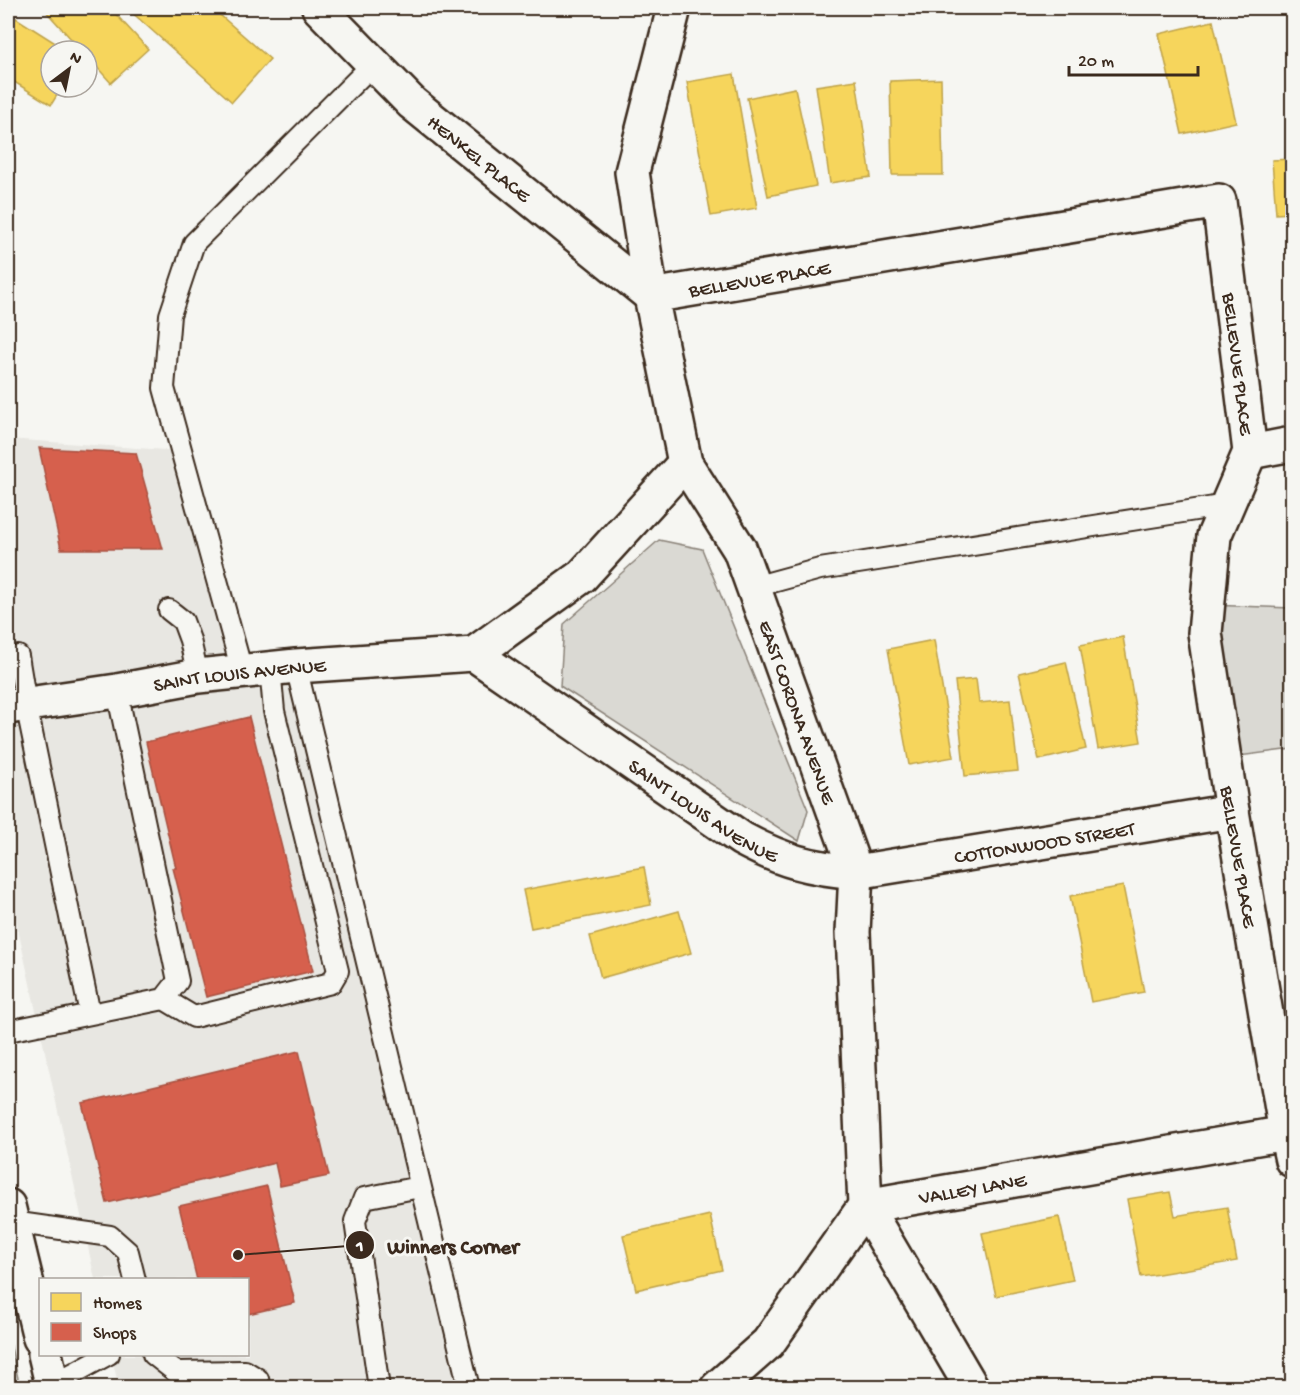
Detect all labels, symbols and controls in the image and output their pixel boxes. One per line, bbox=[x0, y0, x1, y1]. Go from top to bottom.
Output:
north arrow bbox=[39, 39, 99, 99]
scale bar bbox=[1069, 39, 1198, 77]
text: N bbox=[66, 48, 85, 70]
text: 20 m bbox=[1078, 52, 1114, 73]
street label: HENKEL PLACE bbox=[421, 112, 535, 210]
street label: BELLEVUE PLACE bbox=[686, 258, 834, 305]
street label: BELLEVUE PLACE bbox=[1215, 291, 1256, 438]
street label: EAST CORONA AVENUE bbox=[751, 618, 839, 809]
street label: SAINT LOUIS AVENUE bbox=[152, 656, 328, 699]
street label: SAINT LOUIS AVENUE bbox=[623, 756, 782, 870]
street label: BELLEVUE PLACE bbox=[1213, 784, 1260, 931]
street label: COTTONWOOD STREET bbox=[953, 819, 1138, 871]
street label: VALLEY LANE bbox=[916, 1170, 1030, 1212]
callout: Winners Corner bbox=[345, 1226, 531, 1265]
text: 1 bbox=[355, 1237, 364, 1258]
text: Winners Corner bbox=[386, 1237, 521, 1262]
legend bbox=[39, 1278, 249, 1356]
text: Homes bbox=[93, 1294, 143, 1315]
text: Shops bbox=[93, 1324, 137, 1345]

